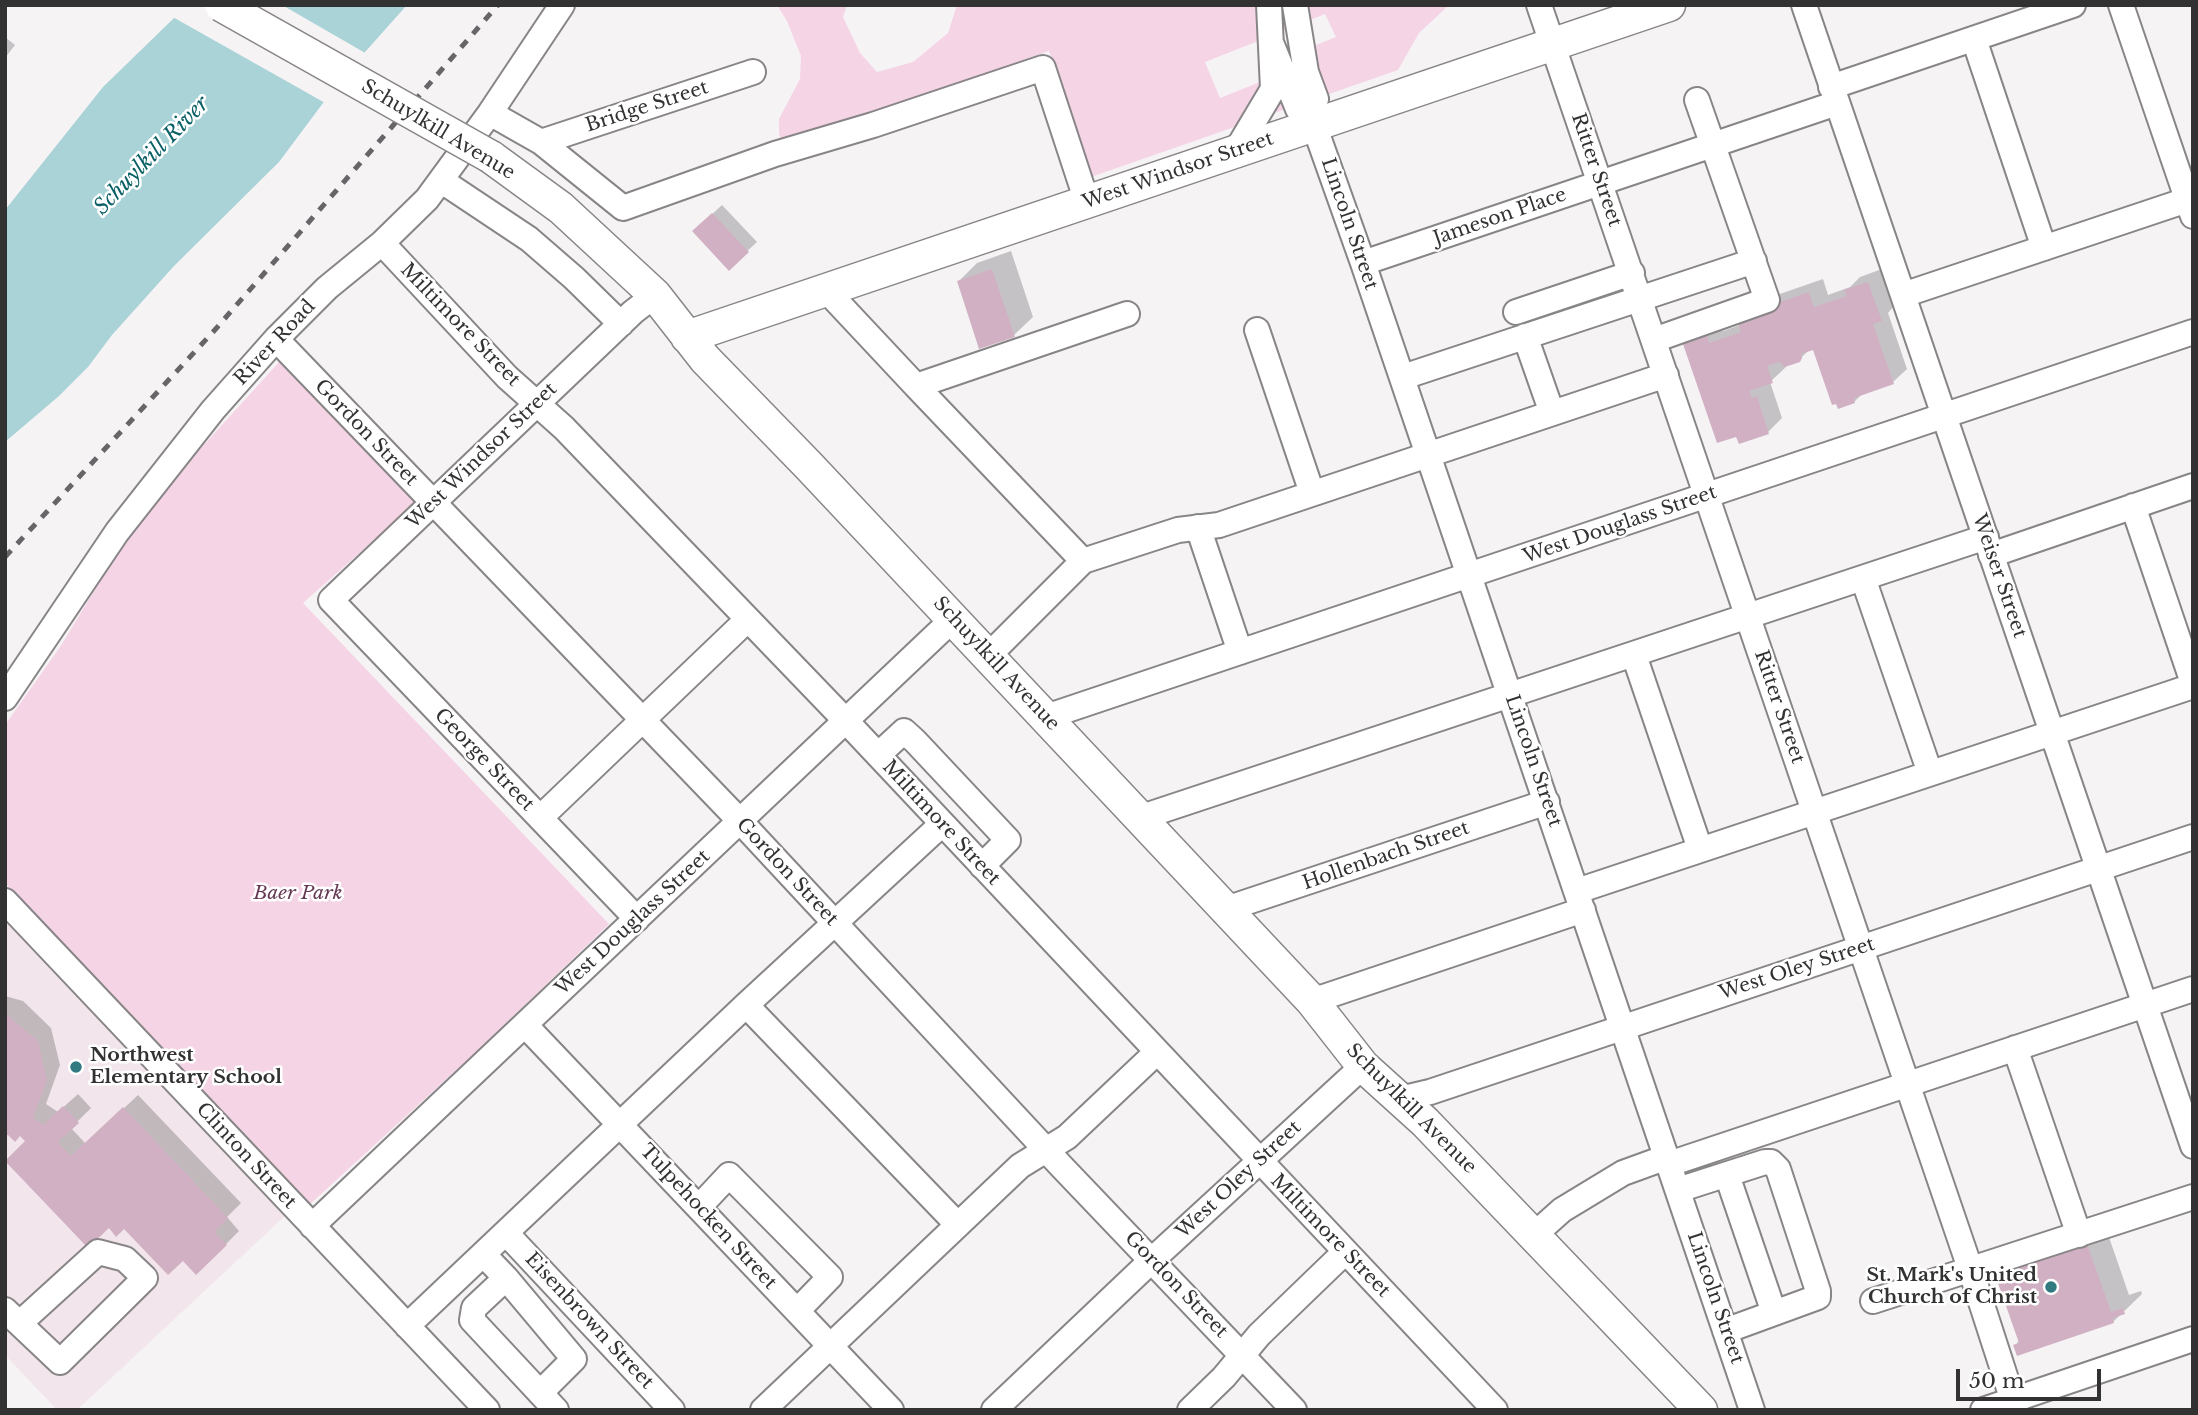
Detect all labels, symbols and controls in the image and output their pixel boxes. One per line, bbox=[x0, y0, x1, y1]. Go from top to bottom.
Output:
street label: Schuylkill Avenue bbox=[357, 75, 519, 185]
street label: Bridge Street bbox=[583, 76, 711, 138]
water label: Schuylkill River bbox=[89, 92, 215, 220]
street label: Ritter Street bbox=[1566, 110, 1626, 230]
street label: West Windsor Street bbox=[1080, 128, 1276, 214]
street label: Lincoln Street bbox=[1316, 155, 1382, 293]
street label: Jameson Place bbox=[1431, 184, 1569, 250]
street label: Miltimore Street bbox=[395, 259, 525, 391]
street label: River Road bbox=[230, 296, 320, 390]
street label: Gordon Street bbox=[310, 375, 422, 491]
street label: West Windsor Street bbox=[402, 378, 562, 534]
street label: West Douglass Street bbox=[1520, 481, 1720, 569]
street label: Weiser Street bbox=[1967, 511, 2031, 641]
street label: Schuylkill Avenue bbox=[928, 592, 1064, 736]
street label: Ritter Street bbox=[1749, 647, 1809, 767]
street label: Lincoln Street bbox=[1500, 692, 1566, 830]
street label: George Street bbox=[429, 704, 539, 816]
street label: Miltimore Street bbox=[877, 756, 1005, 890]
street label: Gordon Street bbox=[731, 813, 843, 931]
street label: Hollenbach Street bbox=[1300, 817, 1472, 895]
street label: West Douglass Street bbox=[551, 845, 715, 1001]
park label: Baer Park bbox=[254, 883, 342, 905]
street label: West Oley Street bbox=[1716, 933, 1878, 1005]
street label: Schuylkill Avenue bbox=[1341, 1039, 1481, 1179]
place label: Northwest Elementary School bbox=[90, 1045, 282, 1089]
marker: Northwest Elementary School bbox=[68, 1059, 84, 1075]
street label: Clinton Street bbox=[191, 1098, 301, 1214]
street label: West Oley Street bbox=[1172, 1116, 1306, 1244]
street label: Tulpehocken Street bbox=[635, 1140, 781, 1294]
street label: Miltimore Street bbox=[1265, 1170, 1395, 1302]
street label: Gordon Street bbox=[1120, 1227, 1232, 1343]
street label: Lincoln Street bbox=[1682, 1229, 1748, 1367]
street label: Eisenbrown Street bbox=[520, 1248, 658, 1394]
place label: St. Mark's United Church of Christ bbox=[1867, 1265, 2037, 1309]
marker: St. Mark's United Church of Christ bbox=[2043, 1279, 2059, 1295]
scale bar bbox=[1960, 1356, 2105, 1400]
text: 50 m bbox=[1969, 1368, 2024, 1394]

